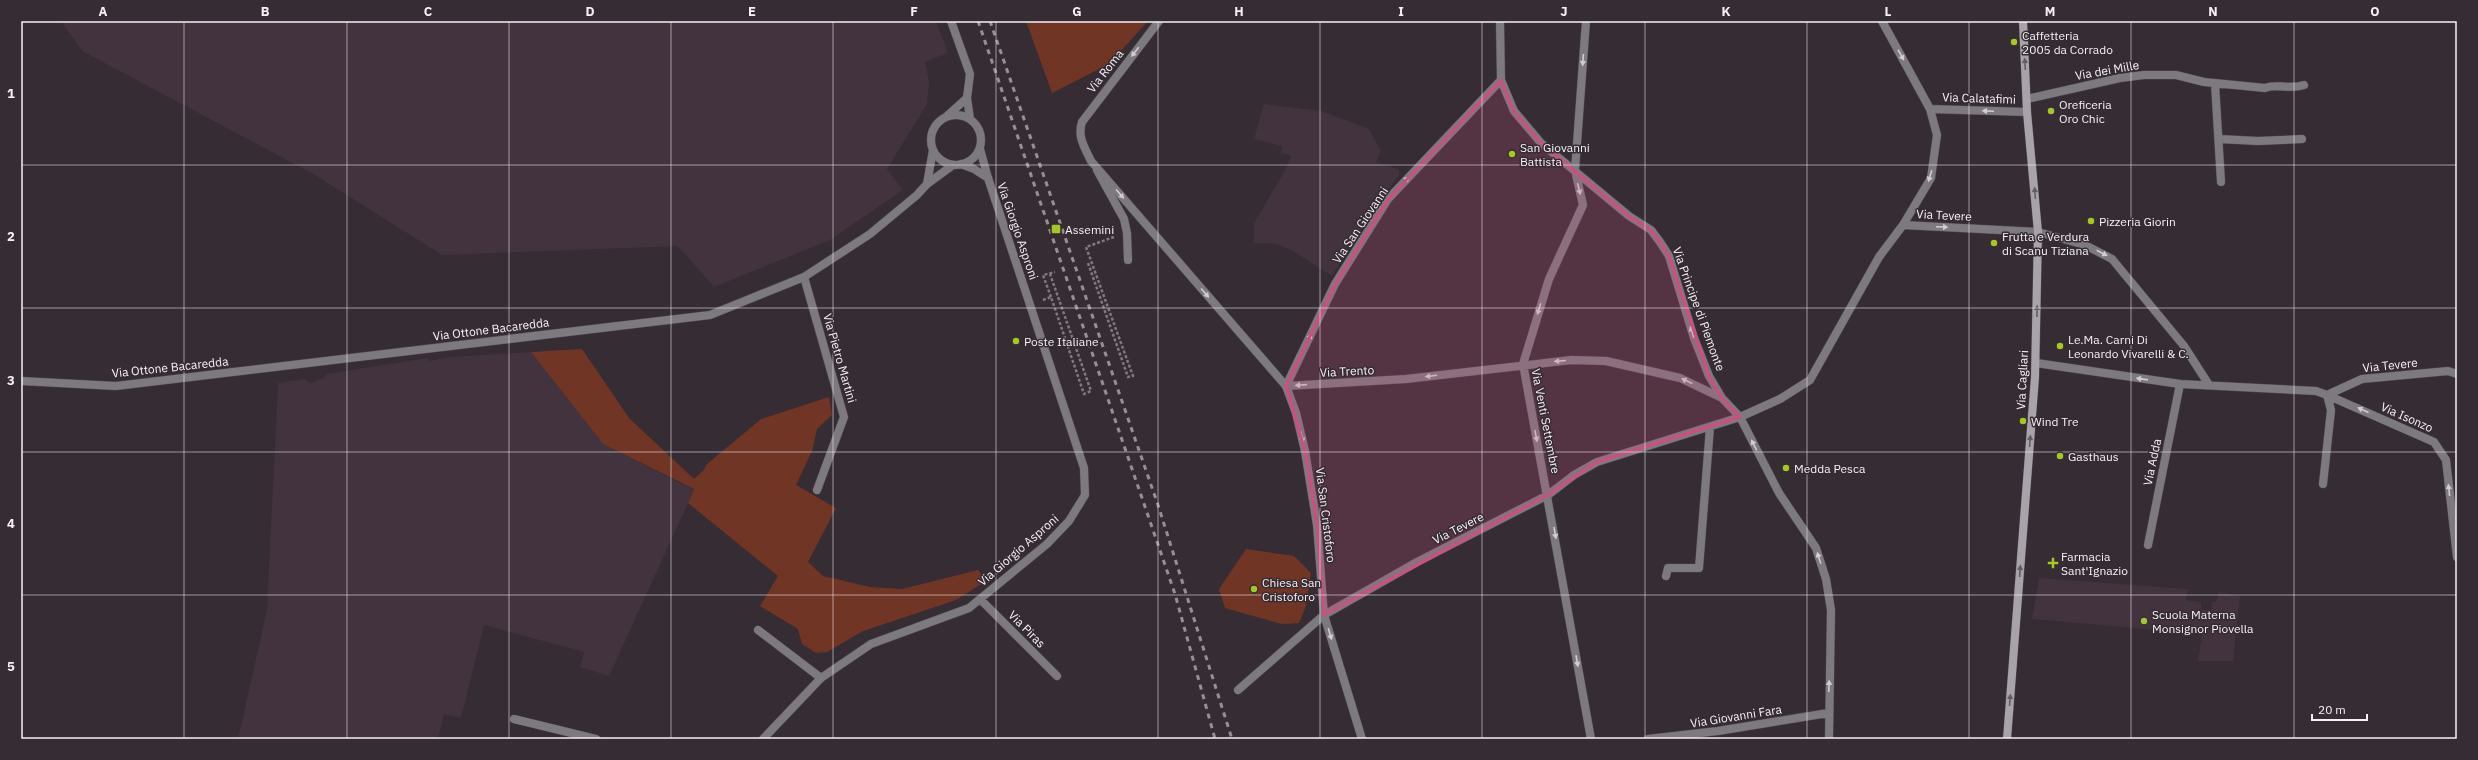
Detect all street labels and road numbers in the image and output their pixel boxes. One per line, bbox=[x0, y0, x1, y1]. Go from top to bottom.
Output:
street label: Via Roma bbox=[1083, 46, 1127, 96]
street label: Via dei Mille bbox=[2074, 57, 2141, 83]
street label: Via Calatafimi bbox=[1942, 89, 2016, 107]
street label: Via Giorgio Asproni bbox=[994, 180, 1042, 282]
street label: Via San Giovanni bbox=[1329, 184, 1391, 266]
street label: Via Tevere bbox=[1916, 206, 1972, 224]
street label: Via Principe di Piemonte bbox=[1670, 245, 1729, 373]
street label: Via Pietro Martini bbox=[820, 312, 860, 404]
street label: Via Ottone Bacaredda bbox=[432, 314, 551, 344]
street label: Via Cagliari bbox=[2013, 350, 2031, 410]
street label: Via Ottone Bacaredda bbox=[111, 353, 230, 381]
street label: Via Tevere bbox=[2362, 355, 2419, 375]
street label: Via Trento bbox=[1319, 362, 1375, 380]
street label: Via Venti Settembre bbox=[1528, 367, 1564, 475]
street label: Via Isonzo bbox=[2378, 399, 2436, 435]
street label: Via Adda bbox=[2140, 437, 2164, 487]
street label: Via San Cristoforo bbox=[1313, 467, 1339, 564]
street label: Via Tevere bbox=[1430, 509, 1486, 547]
street label: Via Giorgio Asproni bbox=[975, 511, 1061, 589]
street label: Via Piras bbox=[1005, 607, 1049, 651]
street label: Via Giovanni Fara bbox=[1689, 701, 1783, 731]

